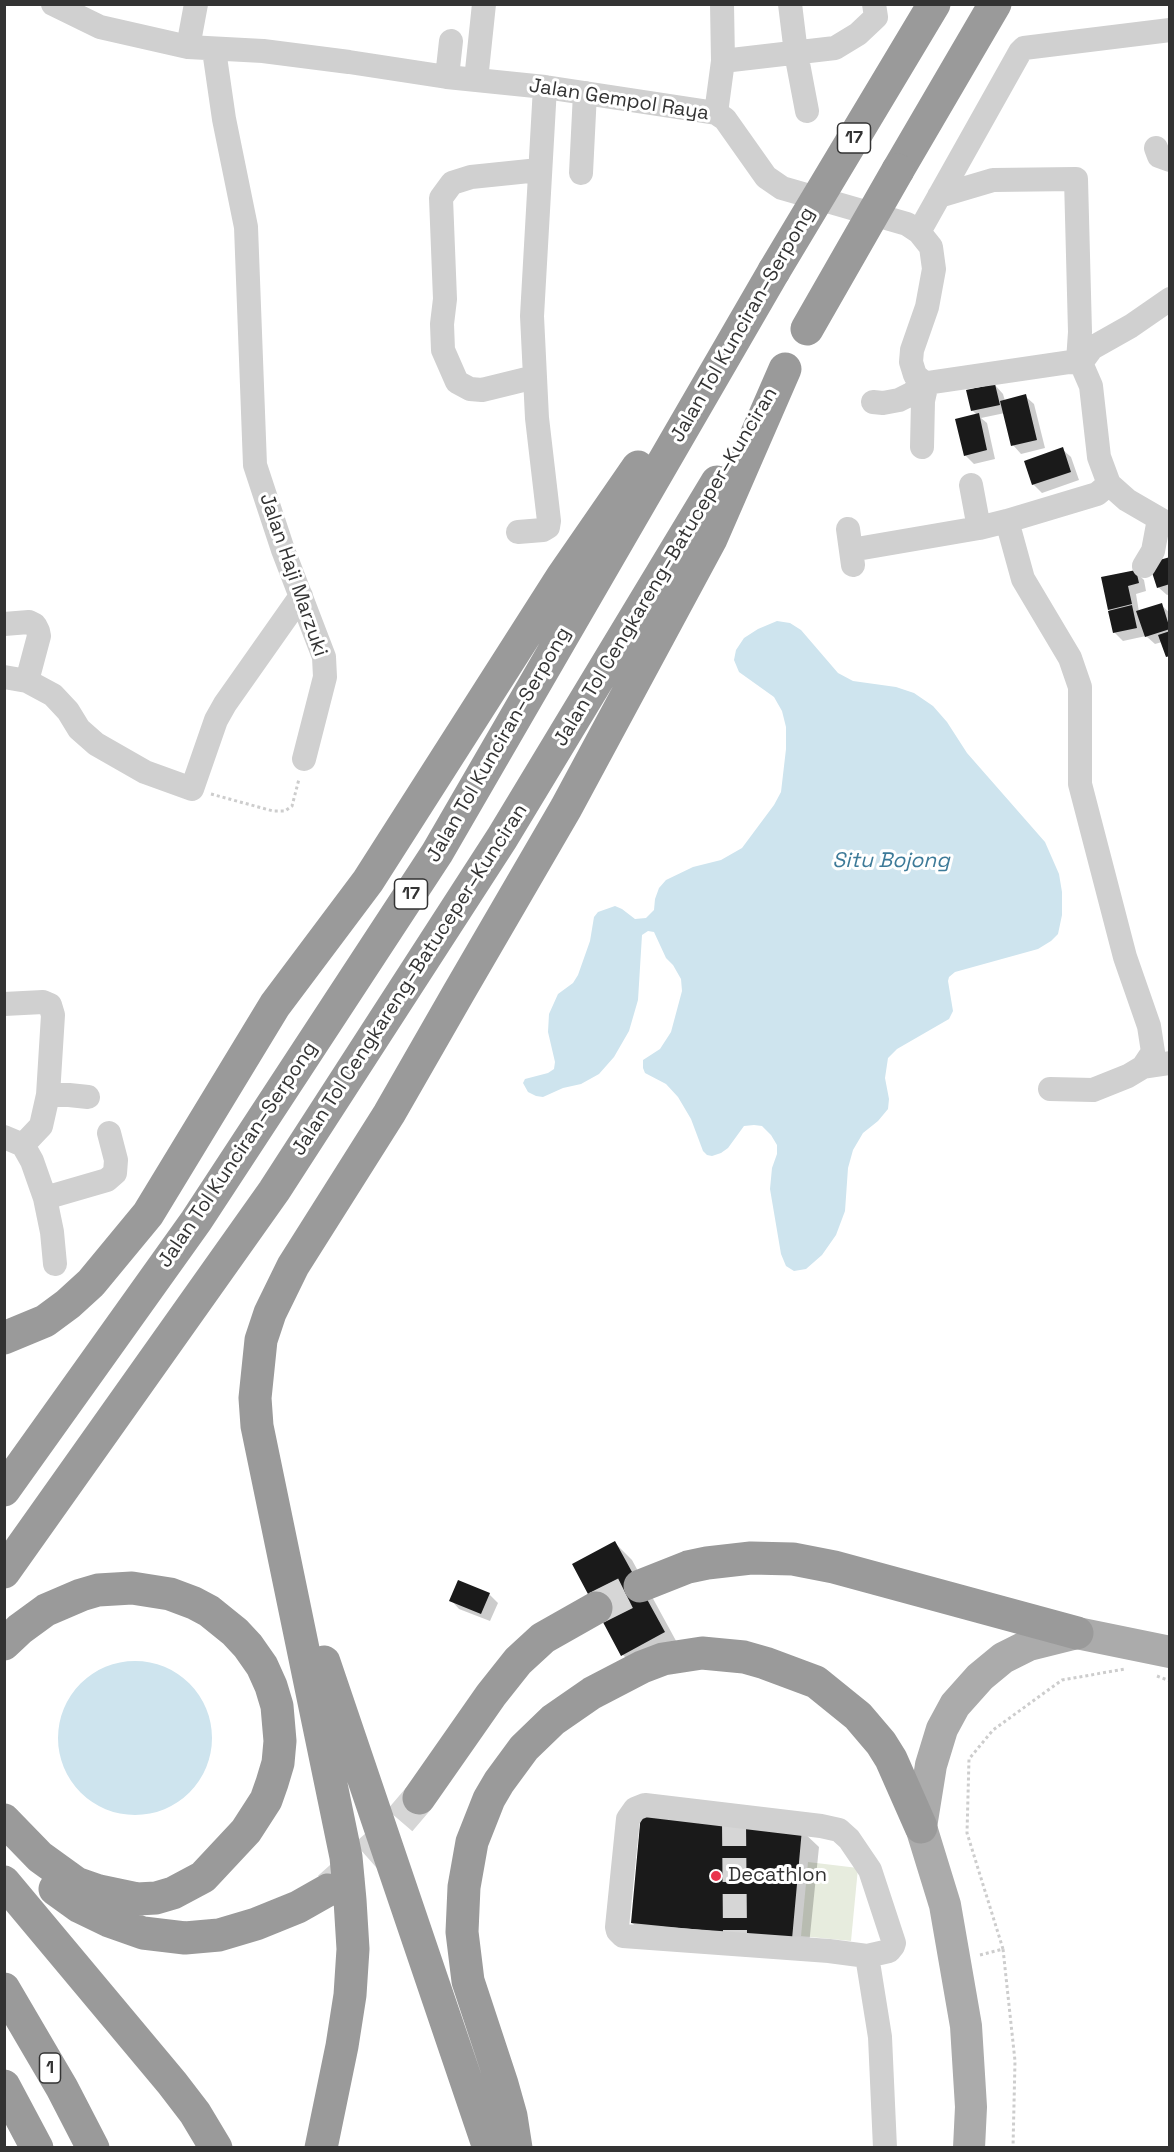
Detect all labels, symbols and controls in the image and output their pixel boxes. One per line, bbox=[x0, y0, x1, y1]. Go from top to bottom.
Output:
street label: Jalan Gempol Raya bbox=[527, 74, 711, 126]
road number: 17 bbox=[838, 123, 870, 153]
street label: Jalan Tol Kunciran–Serpong bbox=[666, 203, 820, 447]
street label: Jalan Tol Cengkareng–Batuceper–Kunciran bbox=[549, 383, 783, 751]
street label: Jalan Haji Marzuki bbox=[254, 490, 332, 660]
street label: Jalan Tol Kunciran–Serpong bbox=[422, 623, 576, 867]
street label: Jalan Tol Cengkareng–Batuceper–Kunciran bbox=[287, 800, 533, 1160]
water label: Situ Bojong bbox=[832, 848, 950, 874]
road number: 17 bbox=[394, 879, 428, 909]
street label: Jalan Tol Kunciran–Serpong bbox=[153, 1038, 323, 1272]
place label: Decathlon bbox=[728, 1864, 827, 1888]
marker: Decathlon bbox=[709, 1869, 723, 1883]
road number: 1 bbox=[40, 2053, 60, 2083]

